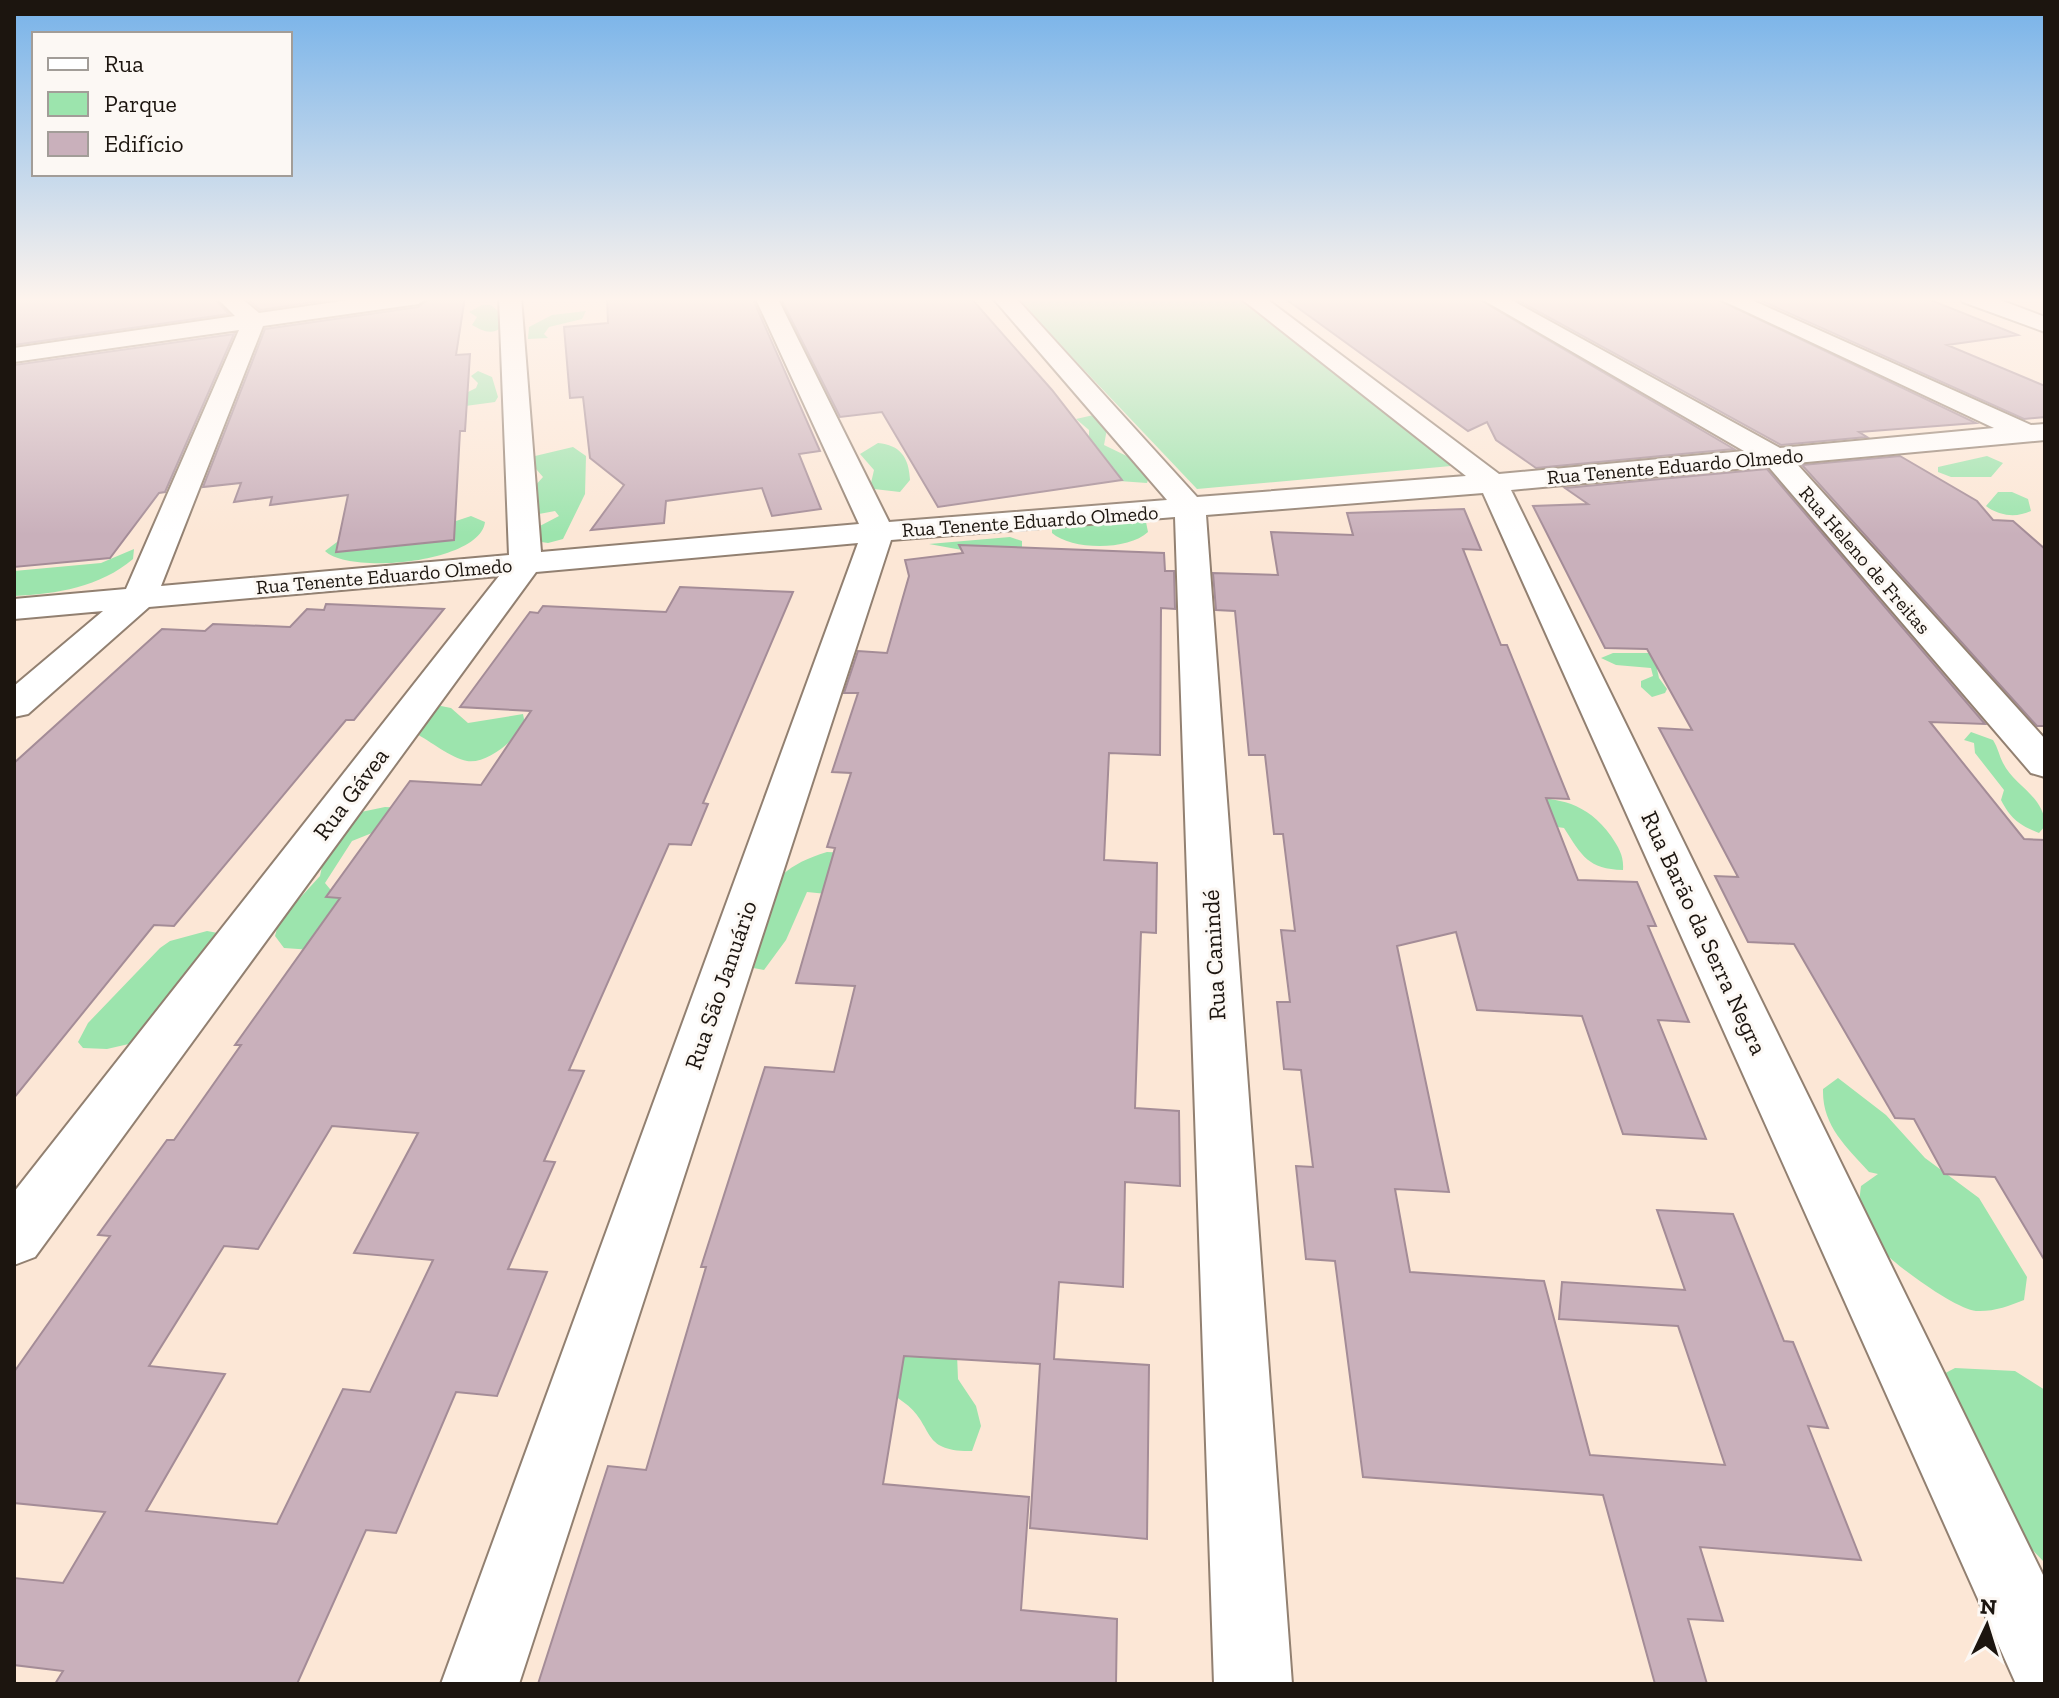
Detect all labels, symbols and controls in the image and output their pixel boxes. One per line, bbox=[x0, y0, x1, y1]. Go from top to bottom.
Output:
legend bbox=[32, 32, 292, 176]
text: Rua bbox=[104, 49, 144, 78]
text: Parque bbox=[104, 89, 177, 118]
text: Edifício bbox=[104, 129, 184, 158]
street label: Rua Tenente Eduardo Olmedo bbox=[1546, 443, 1804, 489]
street label: Rua Heleno de Freitas bbox=[1794, 481, 1936, 639]
street label: Rua Tenente Eduardo Olmedo bbox=[901, 500, 1159, 542]
street label: Rua Tenente Eduardo Olmedo bbox=[255, 553, 513, 599]
street label: Rua Gávea bbox=[307, 742, 395, 845]
street label: Rua Barão da Serra Negra bbox=[1635, 806, 1774, 1060]
street label: Rua Canindé bbox=[1196, 889, 1231, 1021]
street label: Rua São Januário bbox=[678, 897, 763, 1073]
north arrow bbox=[1947, 1586, 2027, 1666]
text: N bbox=[1979, 1592, 1998, 1621]

